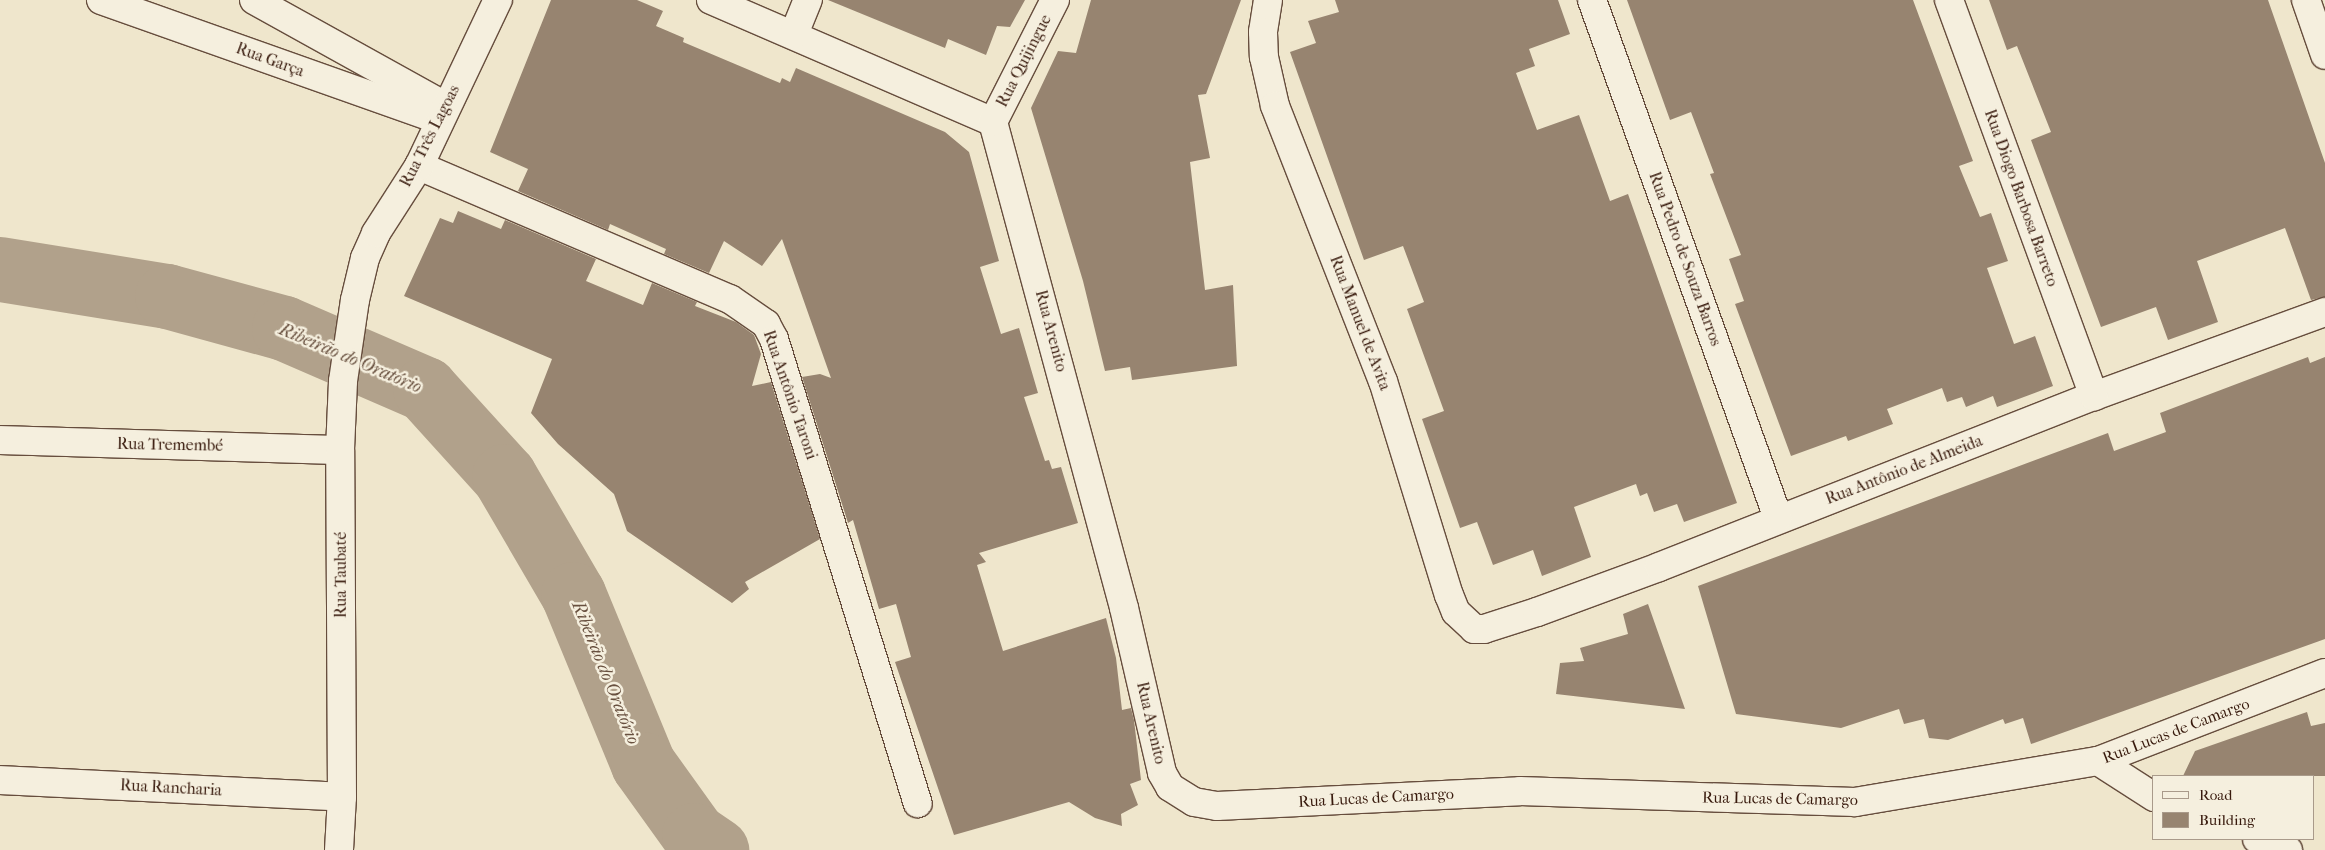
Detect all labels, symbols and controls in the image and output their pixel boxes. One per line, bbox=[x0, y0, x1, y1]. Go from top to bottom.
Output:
street label: Rua Quijingue bbox=[992, 12, 1056, 110]
street label: Rua Garça bbox=[233, 39, 307, 81]
street label: Rua Três Lagoas bbox=[396, 82, 464, 190]
street label: Rua Diogo Barbosa Barreto bbox=[1980, 107, 2062, 289]
street label: Rua Pedro de Souza Barros bbox=[1645, 169, 1725, 349]
street label: Rua Manuel de Avita bbox=[1325, 253, 1395, 393]
street label: Rua Arenito bbox=[1031, 288, 1071, 374]
water label: Ribeirão do Oratório bbox=[276, 319, 424, 399]
street label: Rua Antônio Taroni bbox=[759, 328, 821, 462]
street label: Rua Antônio de Almeida bbox=[1823, 431, 1985, 509]
street label: Rua Tremembé bbox=[117, 434, 223, 456]
street label: Rua Taubaté bbox=[331, 532, 351, 618]
water label: Ribeirão do Oratório bbox=[566, 598, 644, 748]
street label: Rua Arenito bbox=[1132, 680, 1170, 766]
street label: Rua Lucas de Camargo bbox=[2100, 694, 2252, 768]
legend bbox=[2152, 775, 2315, 840]
street label: Rua Rancharia bbox=[120, 776, 222, 800]
street label: Rua Lucas de Camargo bbox=[1298, 784, 1454, 812]
text: Road bbox=[2199, 786, 2232, 804]
street label: Rua Lucas de Camargo bbox=[1702, 788, 1858, 810]
text: Building bbox=[2199, 811, 2255, 829]

